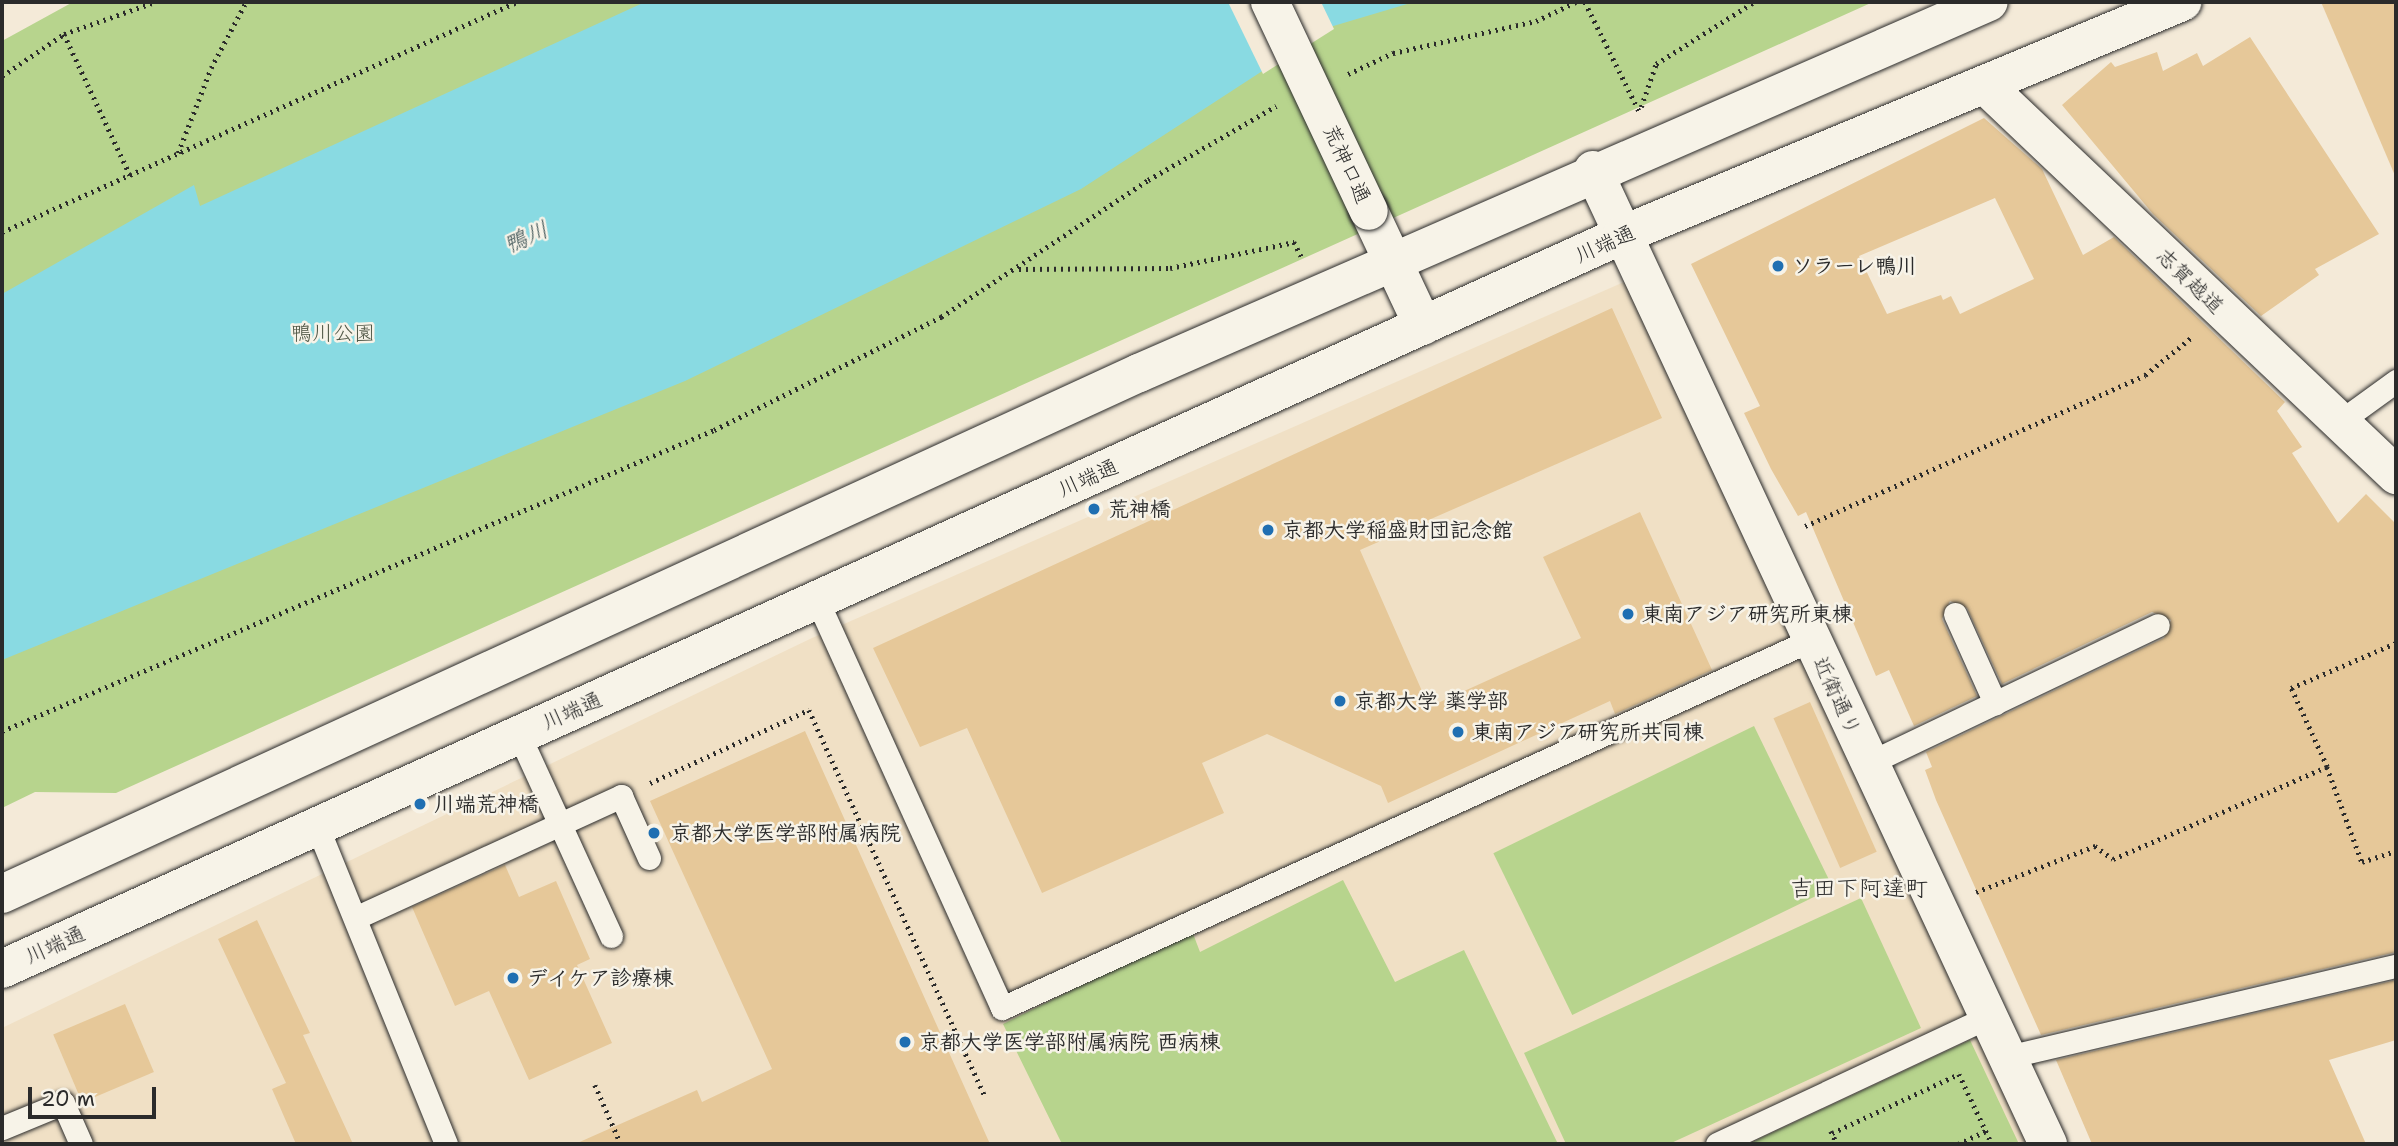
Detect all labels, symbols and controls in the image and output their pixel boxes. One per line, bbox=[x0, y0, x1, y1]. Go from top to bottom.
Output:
street label: 荒神口通 bbox=[1318, 121, 1376, 207]
water label: 鴨川 bbox=[499, 215, 553, 259]
street label: 川端通 bbox=[1571, 220, 1639, 268]
street label: 志賀越道 bbox=[2151, 243, 2229, 319]
place label: ソラーレ鴨川 bbox=[1792, 253, 1918, 279]
marker: ソラーレ鴨川 bbox=[1770, 258, 1786, 274]
park label: 鴨川公園 bbox=[291, 320, 375, 346]
street label: 川端通 bbox=[1054, 454, 1122, 502]
place label: 荒神橋 bbox=[1108, 496, 1171, 522]
marker: 荒神橋 bbox=[1086, 501, 1102, 517]
place label: 京都大学稲盛財団記念館 bbox=[1282, 517, 1513, 543]
marker: 京都大学稲盛財団記念館 bbox=[1260, 522, 1276, 538]
place label: 東南アジア研究所東棟 bbox=[1642, 601, 1852, 627]
marker: 東南アジア研究所東棟 bbox=[1620, 606, 1636, 622]
street label: 近衛通り bbox=[1808, 653, 1866, 739]
street label: 川端通 bbox=[538, 687, 606, 735]
place label: 京都大学 薬学部 bbox=[1354, 688, 1508, 714]
marker: 京都大学 薬学部 bbox=[1332, 693, 1348, 709]
place label: 東南アジア研究所共同棟 bbox=[1472, 719, 1703, 745]
marker: 東南アジア研究所共同棟 bbox=[1450, 724, 1466, 740]
place label: 川端荒神橋 bbox=[434, 791, 539, 817]
marker: 川端荒神橋 bbox=[412, 796, 428, 812]
place label: 京都大学医学部附属病院 bbox=[670, 820, 901, 846]
marker: 京都大学医学部附属病院 bbox=[644, 823, 664, 843]
district label: 吉田下阿達町 bbox=[1790, 874, 1928, 902]
street label: 川端通 bbox=[21, 921, 89, 969]
place label: デイケア診療棟 bbox=[527, 965, 674, 991]
marker: デイケア診療棟 bbox=[505, 970, 521, 986]
place label: 京都大学医学部附属病院 西病棟 bbox=[919, 1029, 1220, 1055]
marker: 京都大学医学部附属病院 西病棟 bbox=[897, 1034, 913, 1050]
scale bar bbox=[32, 1072, 159, 1116]
text: 20 m bbox=[41, 1085, 95, 1113]

